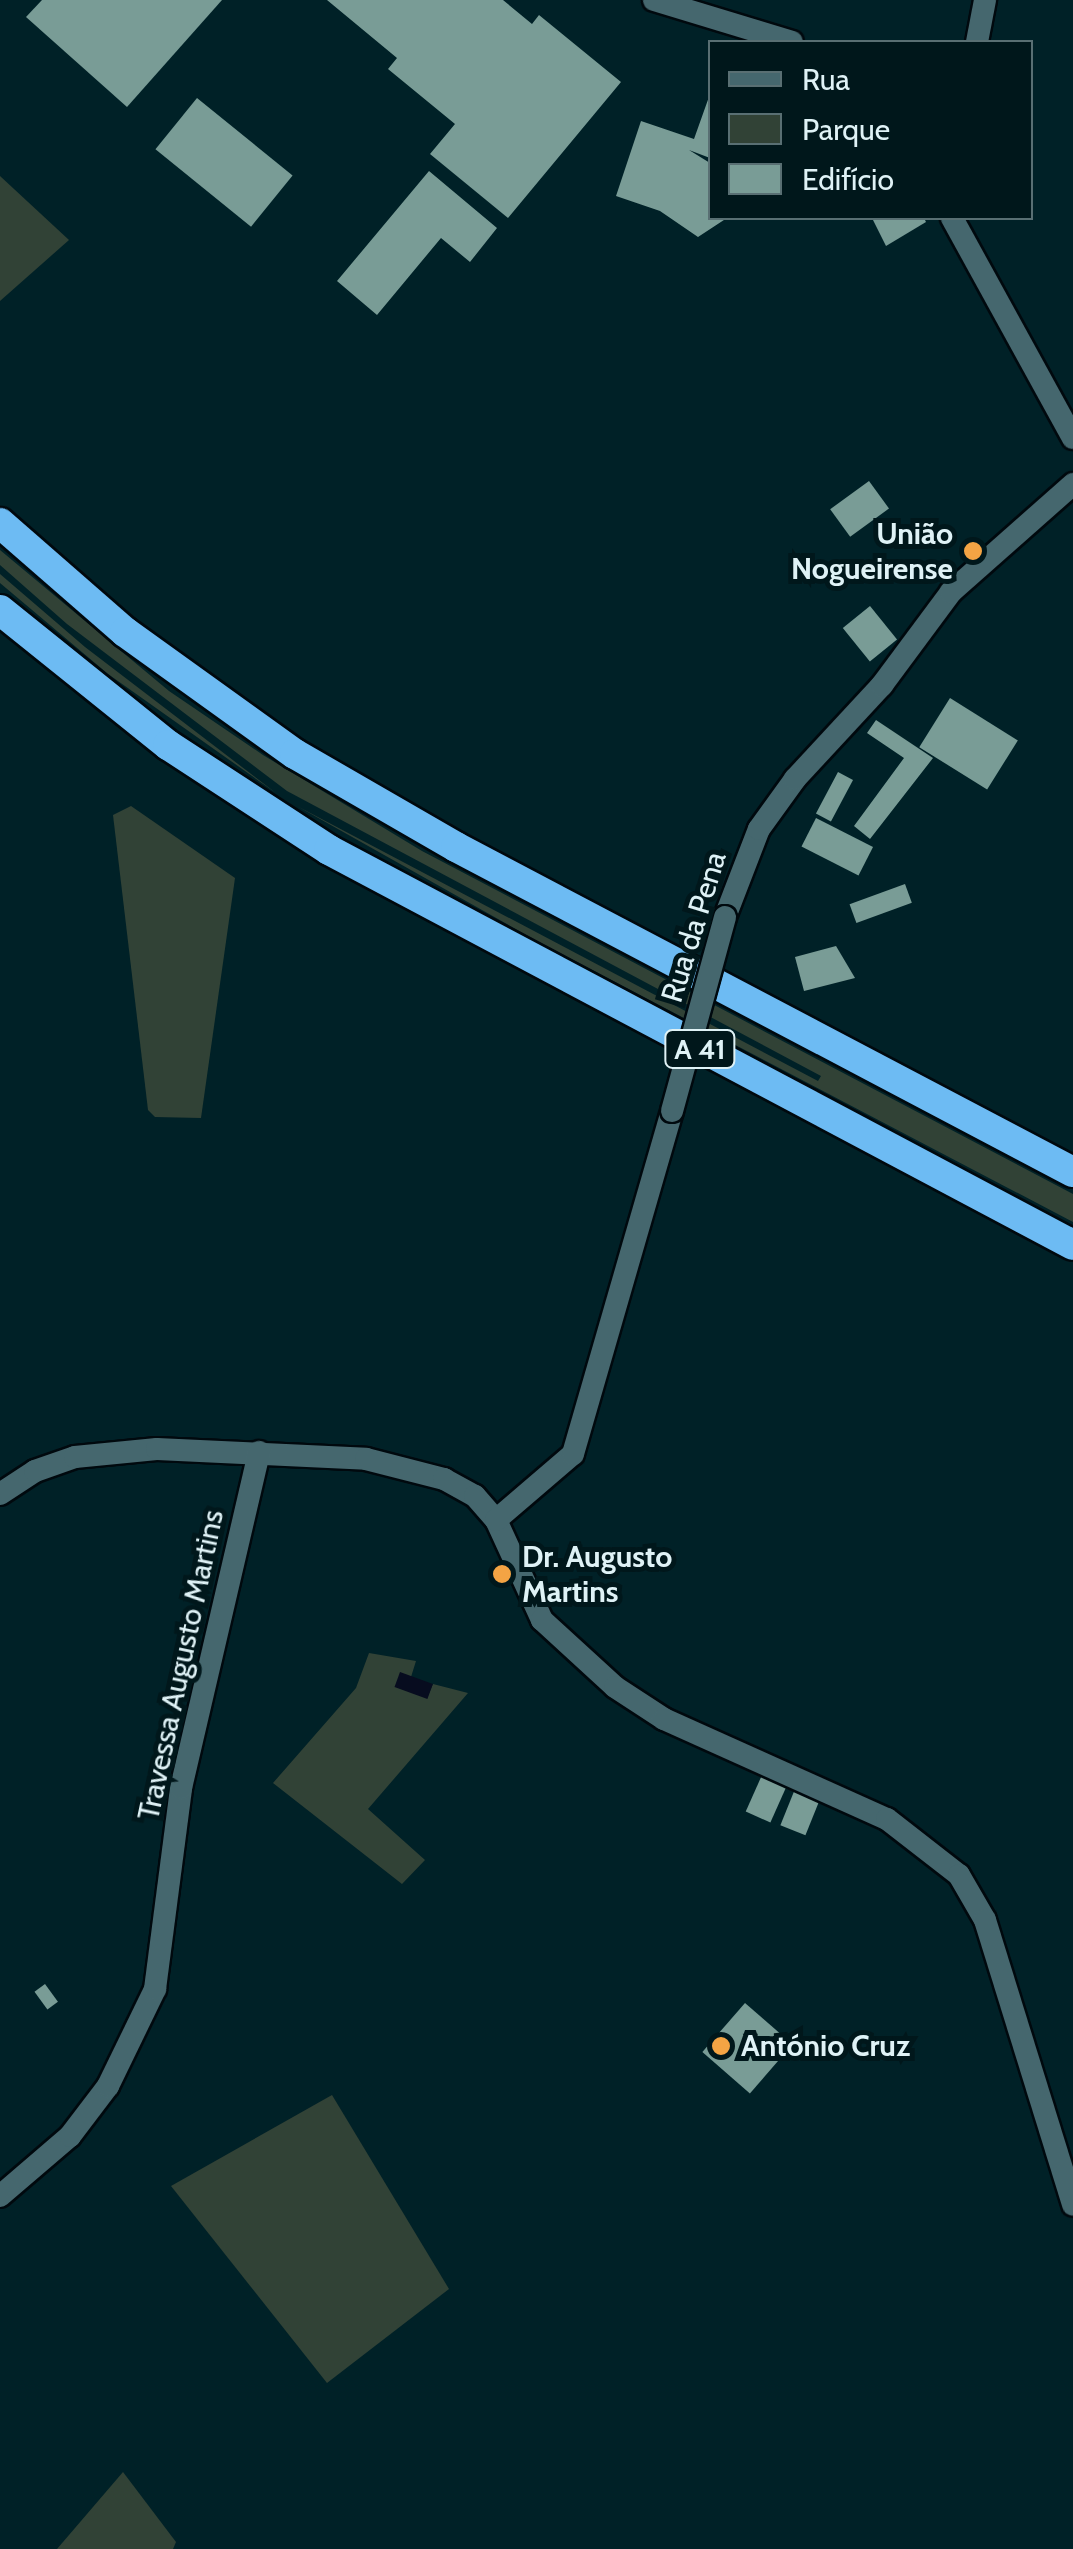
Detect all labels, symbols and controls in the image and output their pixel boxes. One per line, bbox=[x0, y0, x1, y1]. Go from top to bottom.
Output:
legend bbox=[708, 40, 1033, 220]
text: Rua bbox=[802, 61, 850, 98]
text: Parque bbox=[802, 111, 890, 148]
text: Edifício bbox=[802, 161, 894, 198]
place label: União Nogueirense bbox=[791, 516, 953, 586]
marker: União Nogueirense bbox=[962, 540, 984, 562]
street label: Rua da Pena bbox=[654, 847, 734, 1007]
road number: A 41 bbox=[662, 1026, 738, 1072]
street label: Travessa Augusto Martins bbox=[131, 1507, 231, 1823]
place label: Dr. Augusto Martins bbox=[522, 1539, 672, 1610]
marker: Dr. Augusto Martins bbox=[491, 1563, 513, 1585]
place label: António Cruz bbox=[741, 2028, 910, 2064]
marker: António Cruz bbox=[710, 2035, 732, 2057]

